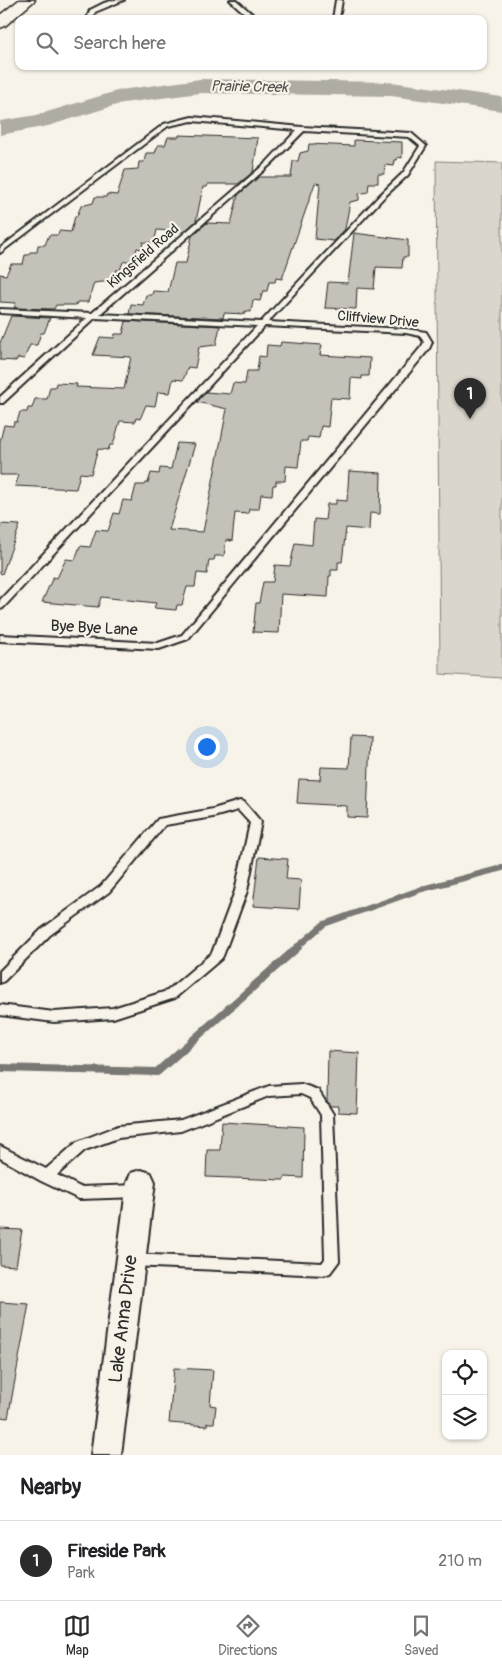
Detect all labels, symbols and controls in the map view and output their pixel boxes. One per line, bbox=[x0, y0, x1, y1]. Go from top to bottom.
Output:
search box bbox=[15, 15, 487, 70]
icon: search bbox=[33, 29, 61, 57]
text: Search here bbox=[73, 31, 166, 55]
water label: Prairie Creek bbox=[210, 77, 289, 97]
street label: Kingsfield Road bbox=[104, 220, 182, 292]
street label: Cliffview Drive bbox=[337, 307, 420, 331]
pin: 1 bbox=[454, 378, 486, 419]
street label: Bye Bye Lane bbox=[50, 616, 138, 640]
your location bbox=[194, 734, 220, 760]
street label: Lake Anna Drive bbox=[103, 1253, 143, 1384]
map controls bbox=[442, 1350, 487, 1440]
button: locate bbox=[442, 1350, 487, 1395]
button: layers bbox=[442, 1395, 487, 1440]
text: Nearby bbox=[20, 1474, 81, 1501]
text: Fireside Park bbox=[67, 1539, 166, 1563]
text: 1 bbox=[33, 1551, 39, 1571]
text: 210 m bbox=[438, 1551, 482, 1571]
text: Park bbox=[67, 1563, 95, 1583]
tab: Map bbox=[63, 1612, 91, 1659]
tab: Directions bbox=[218, 1612, 277, 1659]
tab: Saved bbox=[404, 1612, 439, 1659]

